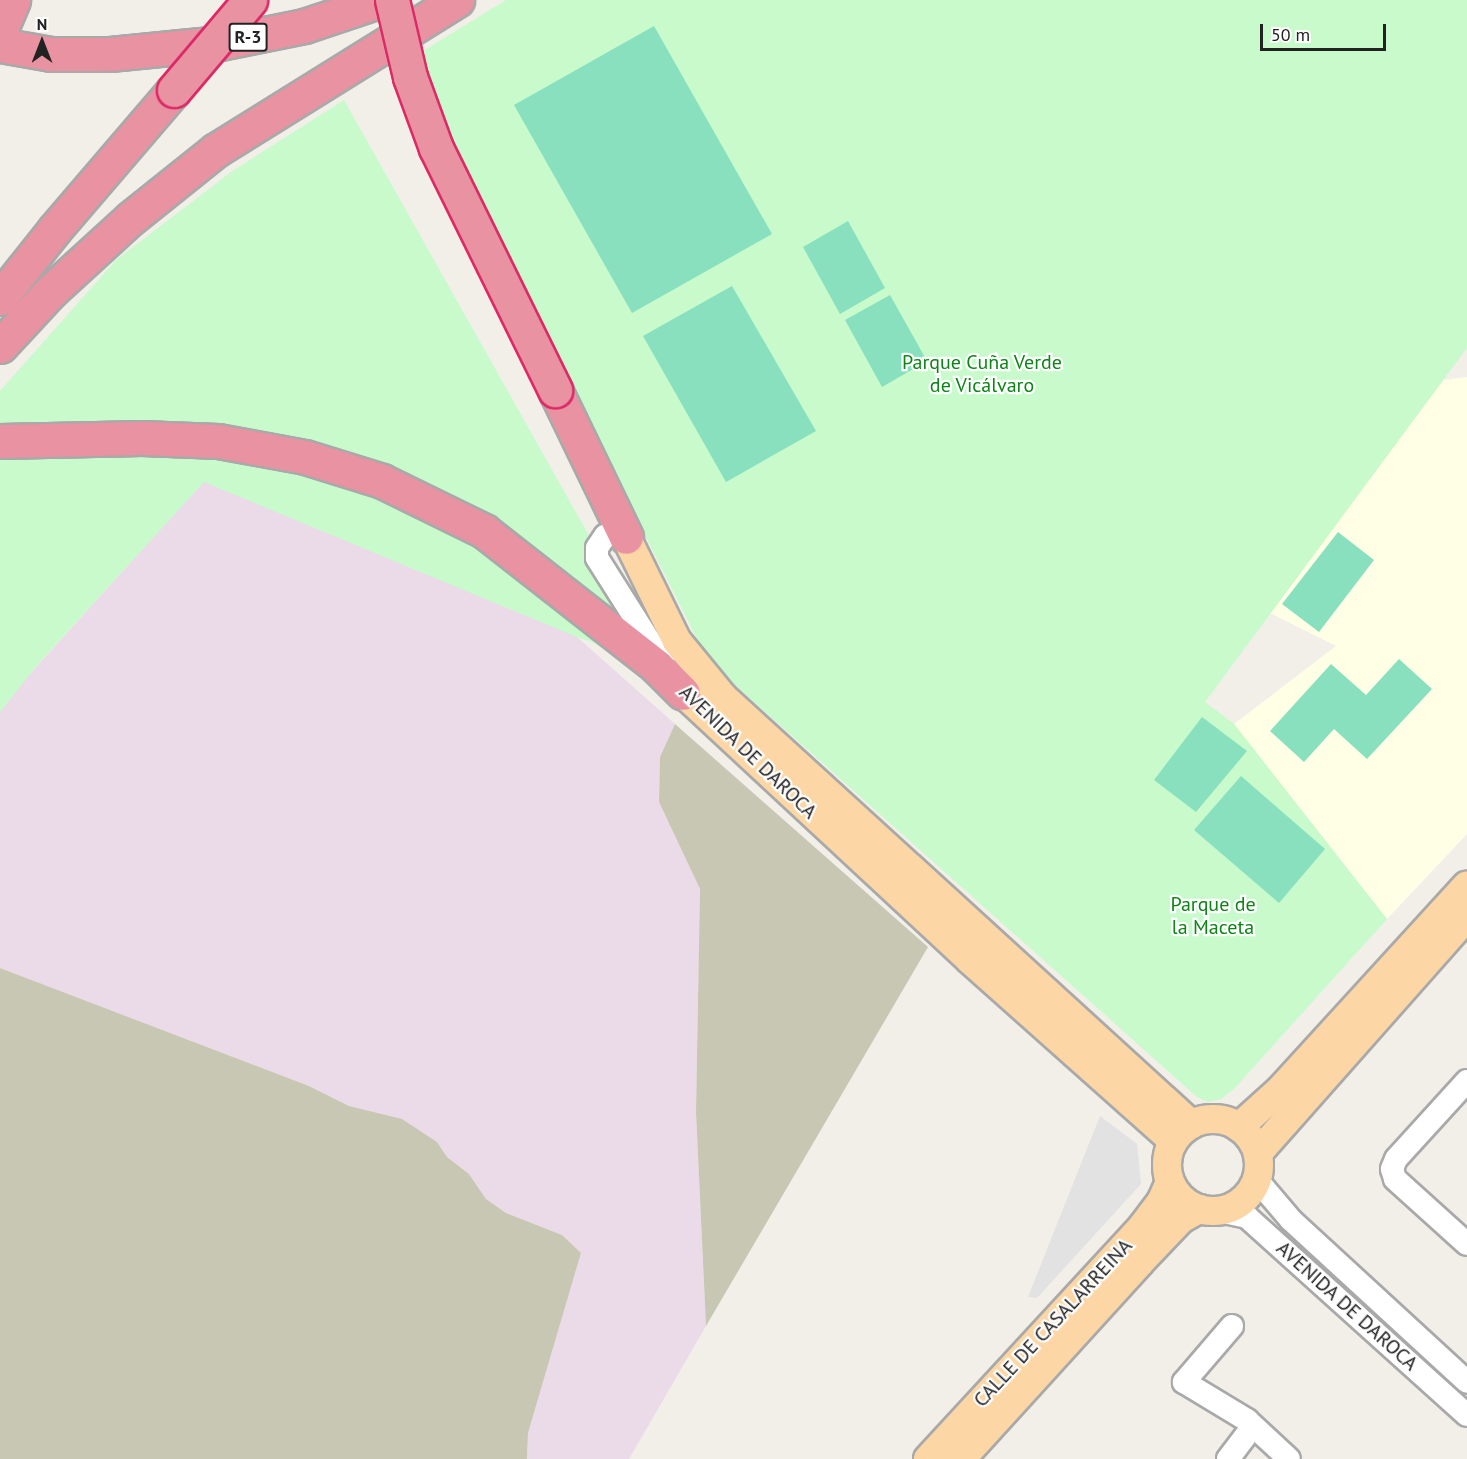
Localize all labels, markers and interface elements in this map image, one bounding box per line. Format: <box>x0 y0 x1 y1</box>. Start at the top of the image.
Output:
north arrow <box>12 12 72 72</box>
scale bar <box>1263 12 1389 50</box>
text: N <box>37 14 47 34</box>
road number: R-3 <box>228 22 268 52</box>
text: 50 m <box>1271 23 1310 46</box>
park label: Parque Cuña Verde de Vicálvaro <box>902 351 1062 398</box>
street label: AVENIDA DE DAROCA <box>674 680 822 824</box>
park label: Parque de la Maceta <box>1170 893 1256 940</box>
street label: CALLE DE CASALARREINA <box>969 1234 1137 1412</box>
street label: AVENIDA DE DAROCA <box>1271 1236 1423 1376</box>

